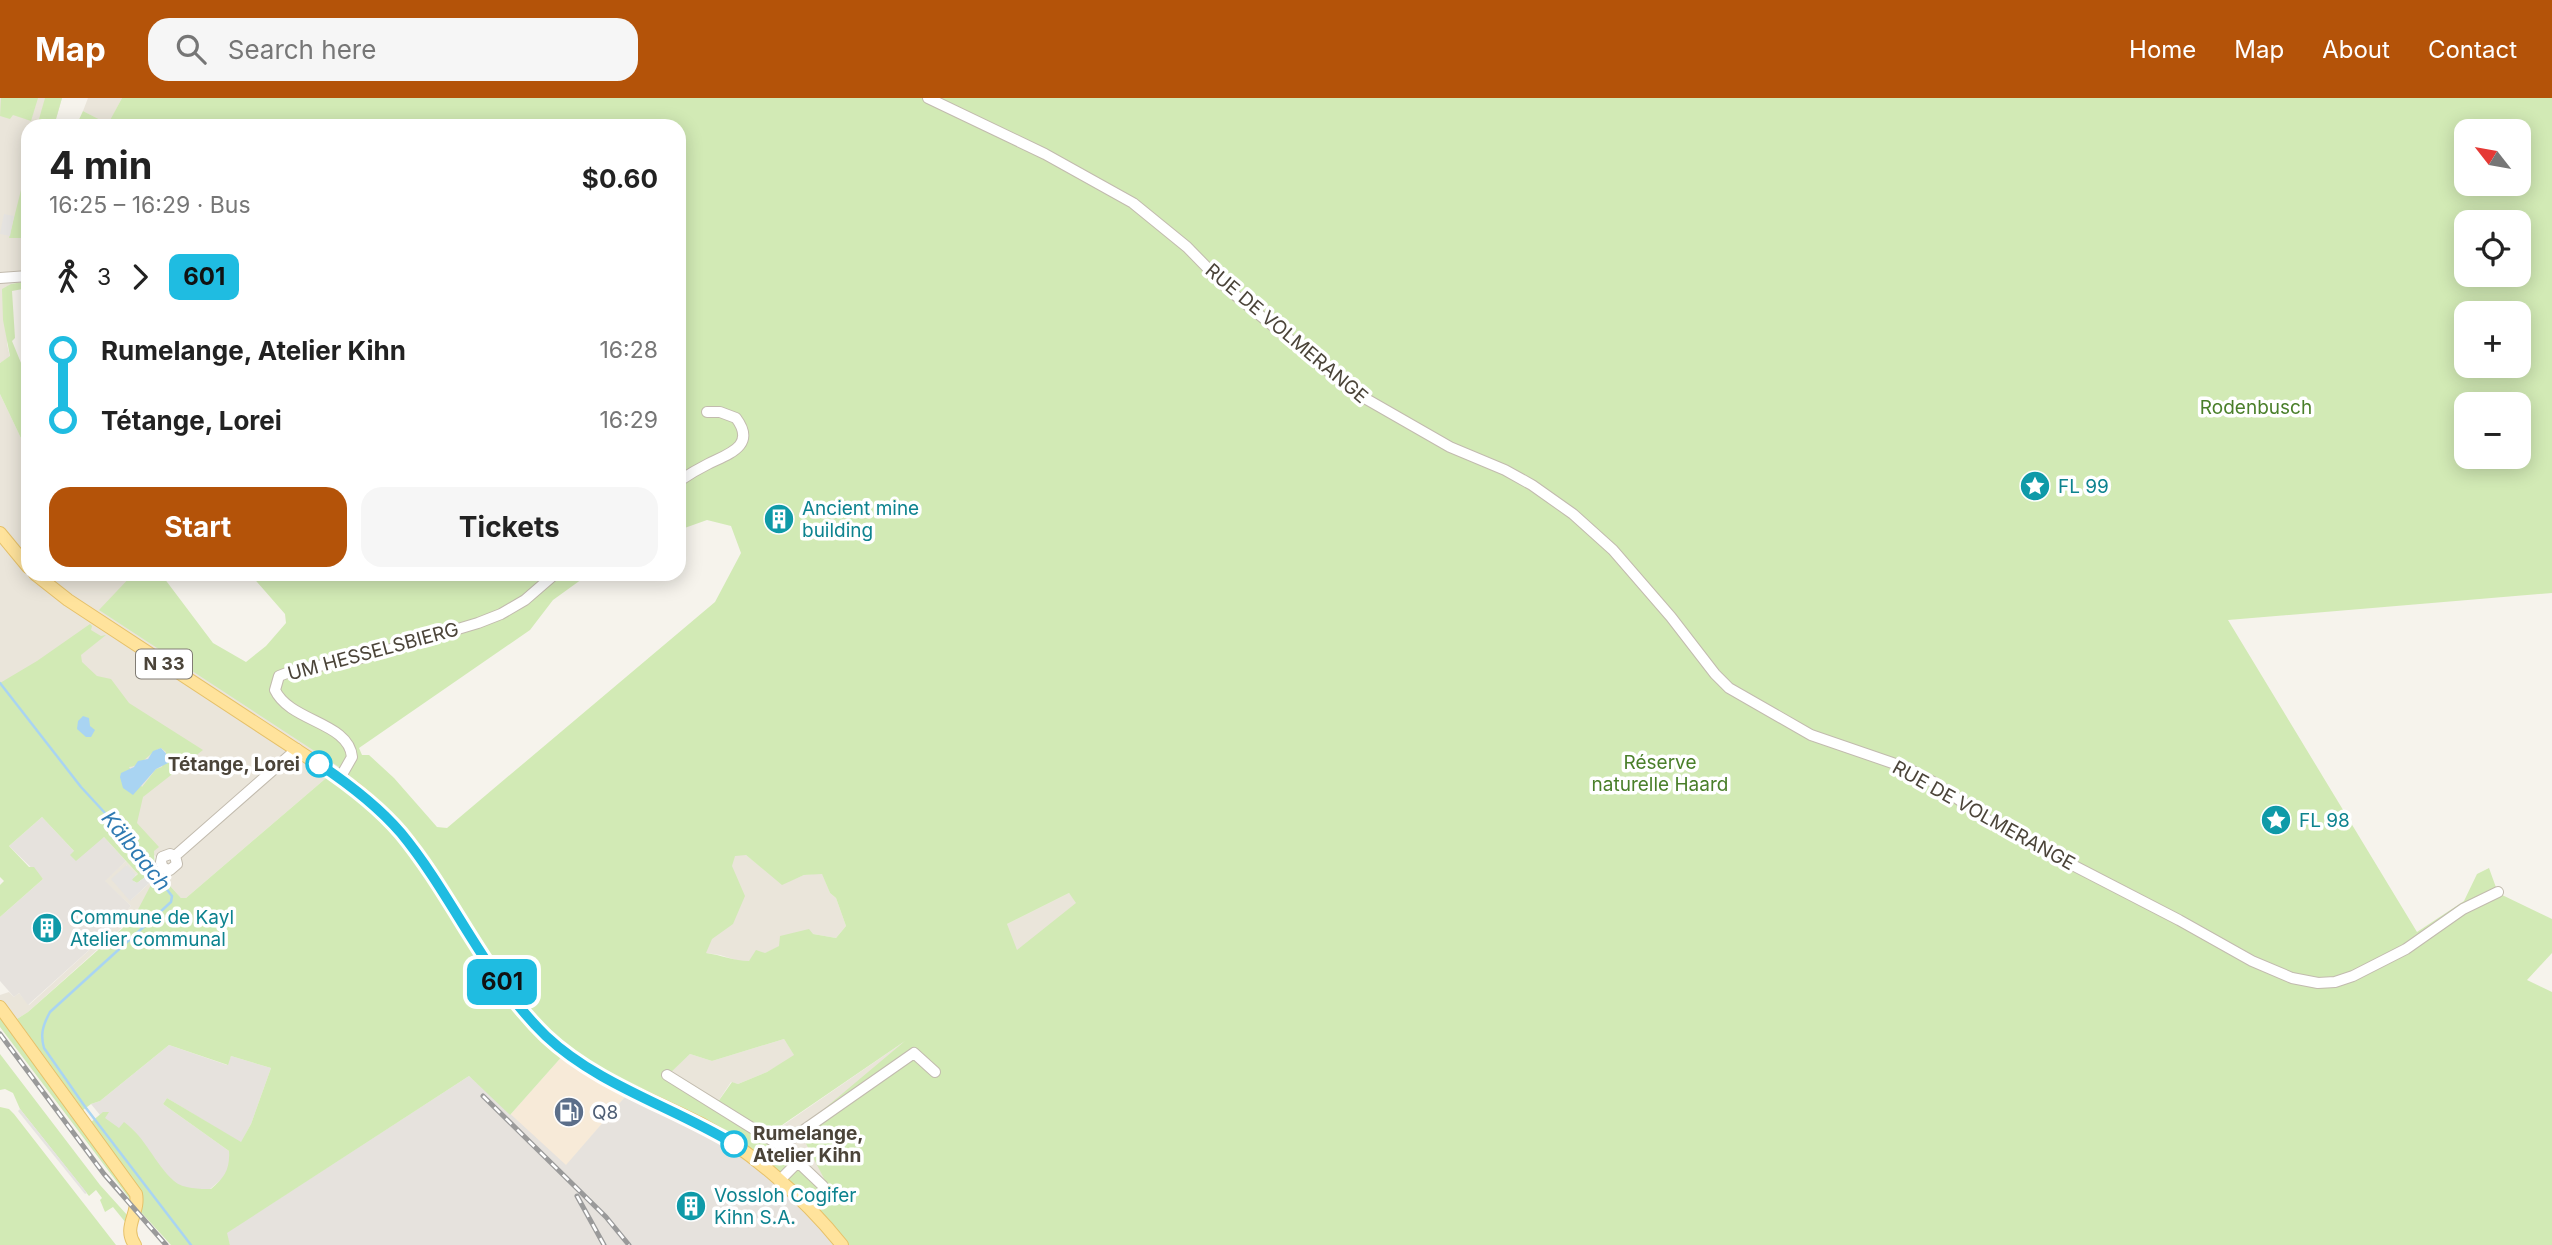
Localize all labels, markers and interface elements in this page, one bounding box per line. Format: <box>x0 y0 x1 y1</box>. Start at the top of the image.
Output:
search box <box>148 18 638 81</box>
text: Map <box>35 29 106 69</box>
icon: search <box>172 30 210 68</box>
text: Search here <box>228 34 376 65</box>
text: Home <box>2129 35 2196 64</box>
text: Map <box>2234 35 2284 64</box>
text: About <box>2322 35 2390 64</box>
text: Contact <box>2428 35 2517 64</box>
north arrow <box>2454 119 2530 196</box>
map controls <box>2454 119 2531 469</box>
text: 4 min <box>49 142 152 188</box>
text: $0.60 <box>582 163 658 194</box>
text: 16:25 – 16:29 · Bus <box>49 191 251 219</box>
button: locate <box>2454 210 2531 287</box>
icon: walk <box>49 258 87 296</box>
icon: forward <box>121 258 159 296</box>
street label: RUE DE VOLMERANGE <box>1201 259 1373 408</box>
text: 601 <box>183 262 225 291</box>
text: 3 <box>97 263 111 291</box>
button: + <box>2454 301 2531 378</box>
text: Rumelange, Atelier Kihn <box>101 335 406 366</box>
text: 16:28 <box>600 336 658 364</box>
button: − <box>2454 392 2531 469</box>
park label: Rodenbusch <box>2200 396 2312 419</box>
text: Tétange, Lorei <box>101 405 282 436</box>
text: 16:29 <box>599 406 658 434</box>
place icon: FL 99 <box>2018 469 2052 503</box>
place label: FL 99 <box>2058 475 2109 498</box>
button: Start <box>49 487 347 567</box>
button: Tickets <box>361 487 658 567</box>
place label: Ancient mine building <box>802 497 919 542</box>
building icon: Ancient mine building <box>762 502 796 536</box>
street label: UM HESSELSBIERG <box>285 618 461 685</box>
road number: N 33 <box>136 650 192 678</box>
marker: Tétange, Lorei <box>306 751 332 777</box>
park label: Réserve naturelle Haard <box>1592 751 1728 796</box>
place label: Tétange, Lorei <box>168 753 300 776</box>
street label: RUE DE VOLMERANGE <box>1888 756 2079 875</box>
place icon: FL 98 <box>2259 803 2293 837</box>
water label: Kälbaach <box>97 806 176 896</box>
place label: FL 98 <box>2299 809 2350 832</box>
place label: Commune de Kayl Atelier communal <box>70 906 234 951</box>
building icon: Commune de Kayl Atelier communal <box>30 911 64 945</box>
line badge: 601 <box>462 959 542 1005</box>
text: 601 <box>481 967 523 996</box>
fuel station icon: Q8 <box>552 1095 586 1129</box>
place label: Q8 <box>592 1101 618 1124</box>
place label: Rumelange, Atelier Kihn <box>753 1122 864 1167</box>
marker: Rumelange, Atelier Kihn <box>721 1131 747 1157</box>
place label: Vossloh Cogifer Kihn S.A. <box>714 1184 856 1229</box>
building icon: Vossloh Cogifer Kihn S.A. <box>674 1189 708 1223</box>

